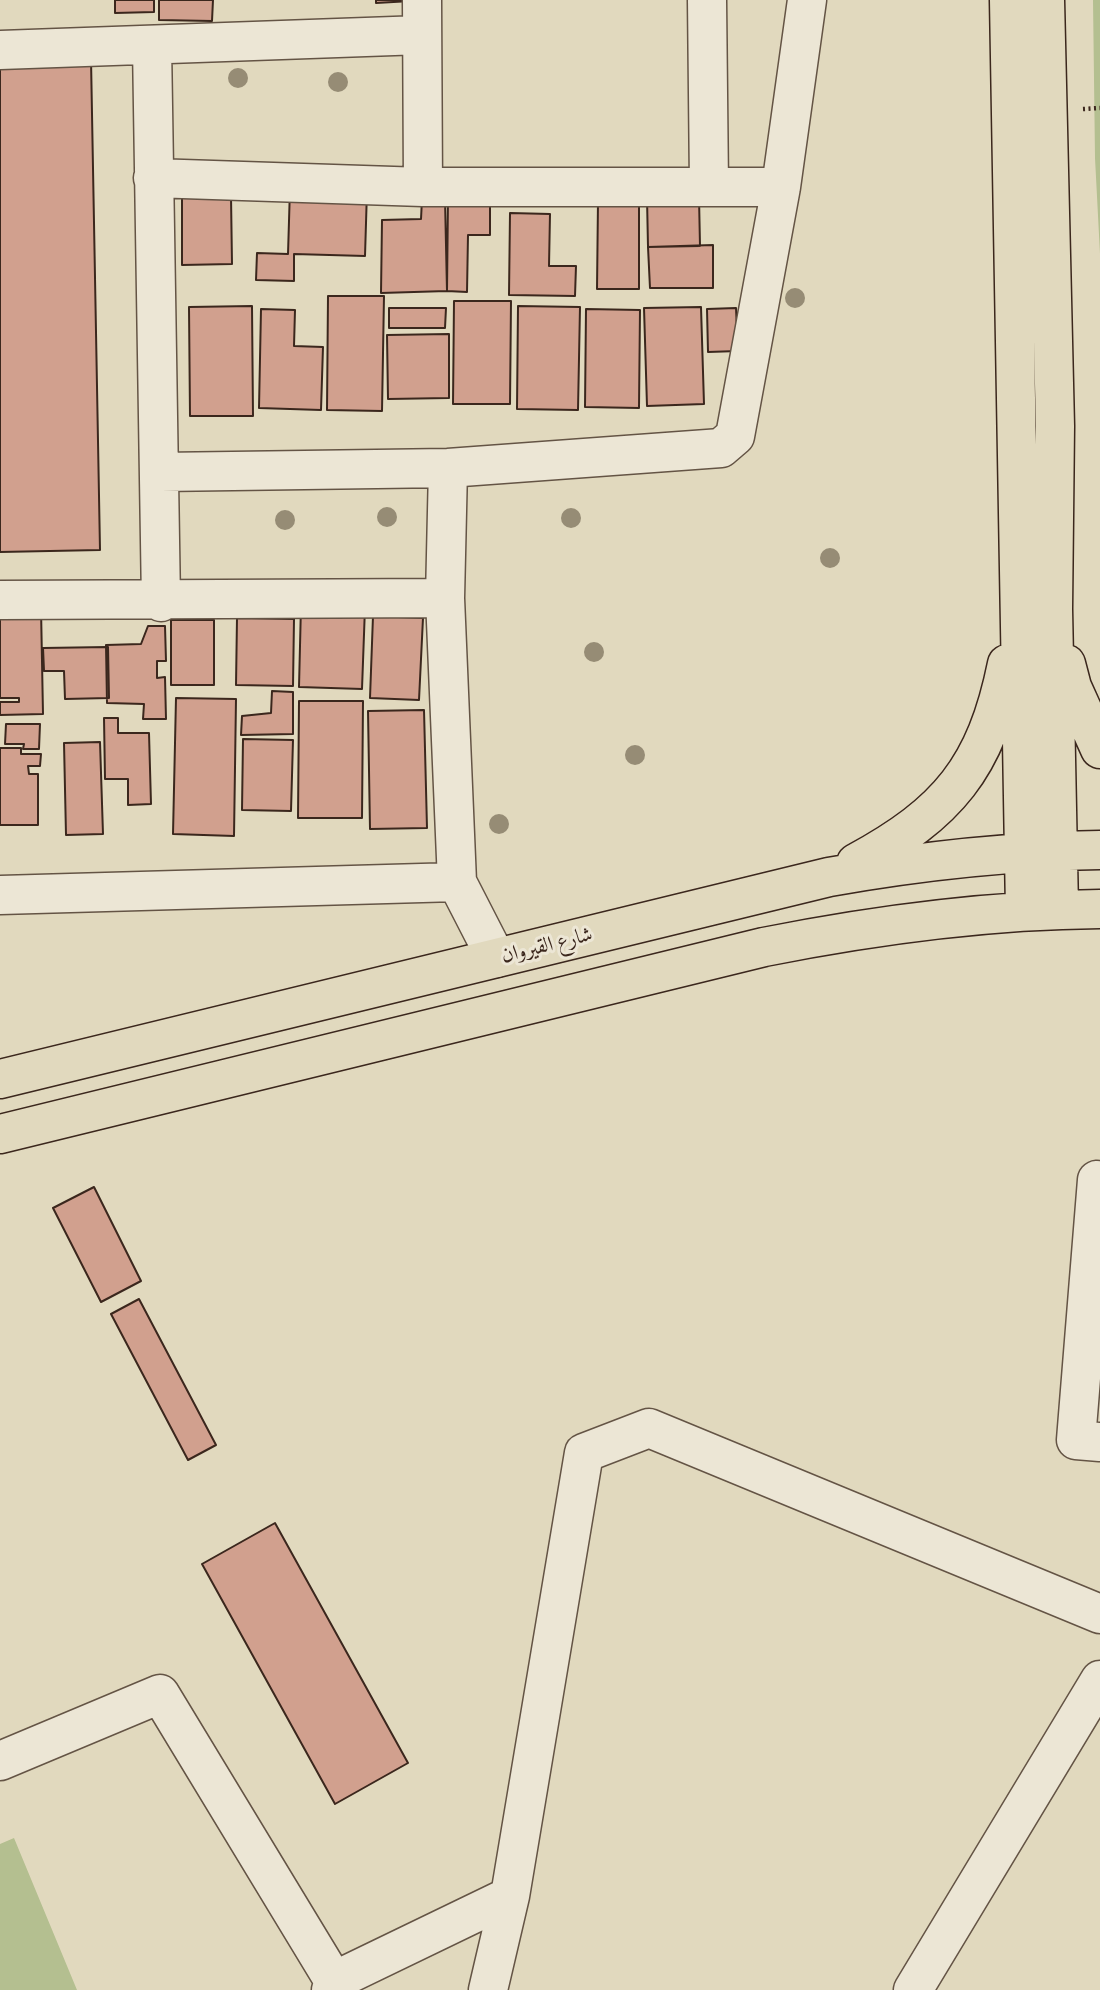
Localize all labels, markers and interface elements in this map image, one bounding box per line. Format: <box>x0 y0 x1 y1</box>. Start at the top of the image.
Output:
street label: شارع القيروان <box>499 922 595 970</box>

